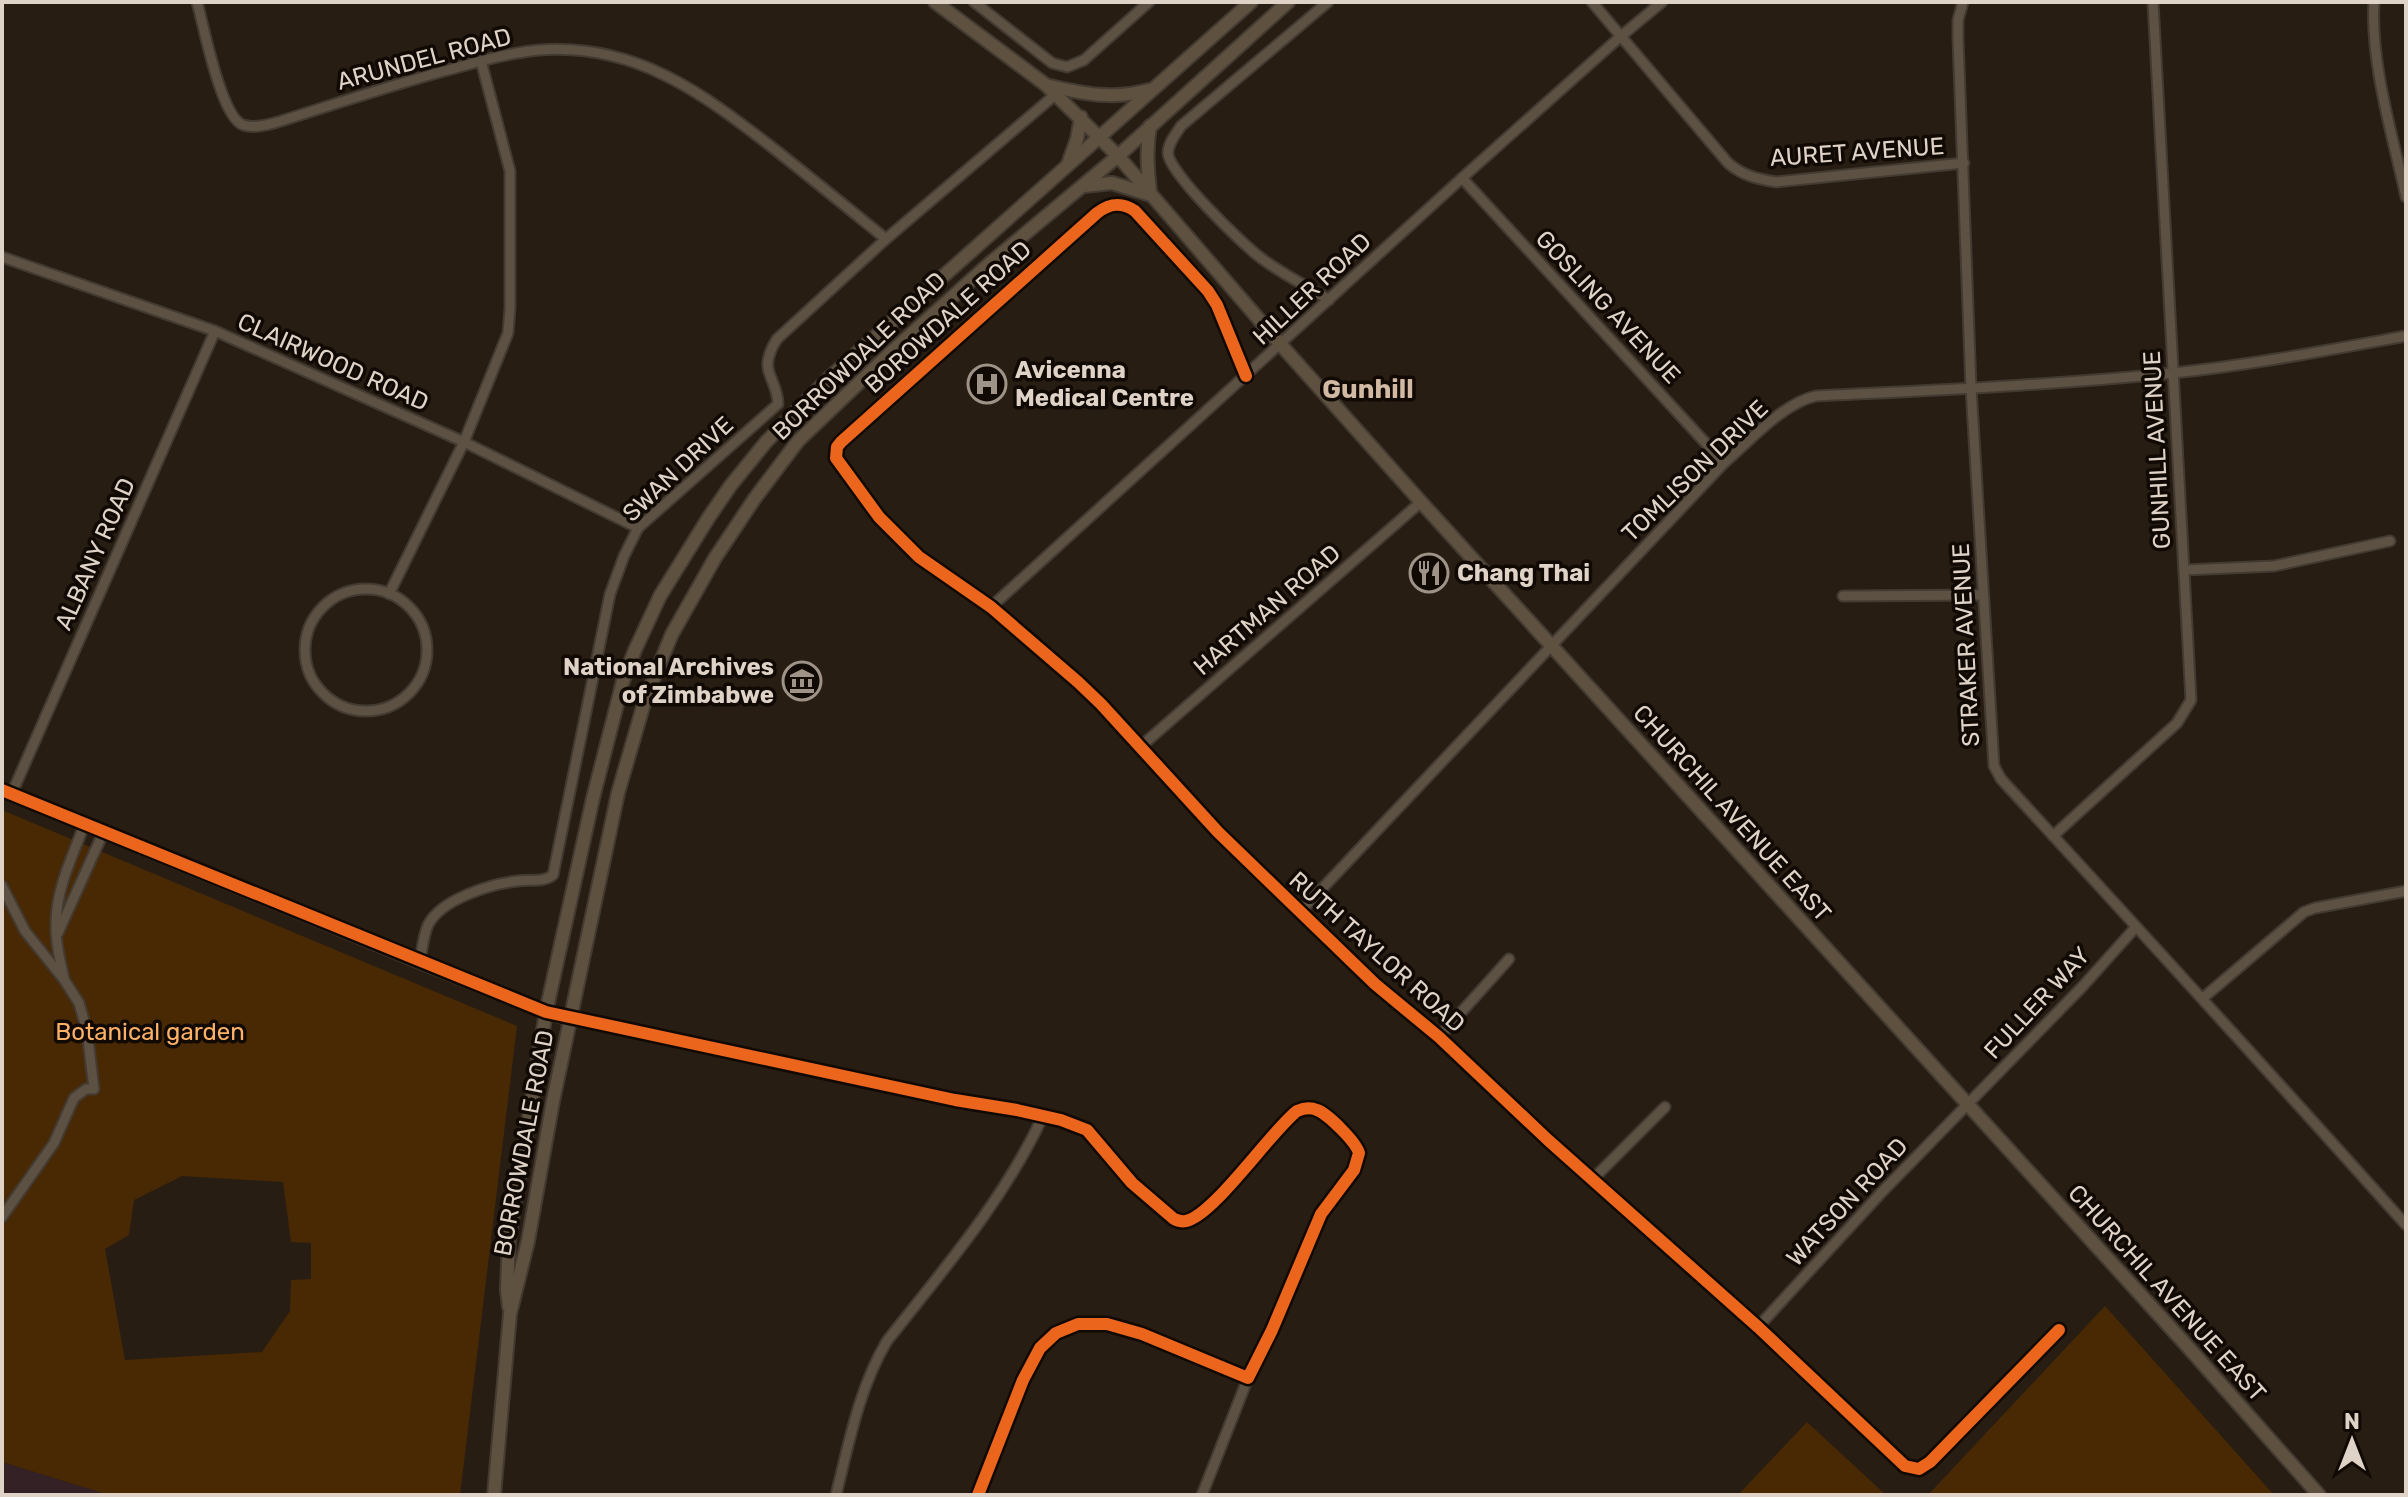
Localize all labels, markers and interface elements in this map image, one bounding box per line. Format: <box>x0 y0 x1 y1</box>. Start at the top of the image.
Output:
street label: ARUNDEL ROAD <box>334 22 514 96</box>
street label: AURET AVENUE <box>1769 132 1945 172</box>
street label: GOSLING AVENUE <box>1530 225 1686 389</box>
street label: HILLER ROAD <box>1247 227 1377 351</box>
street label: BOROWDALE ROAD <box>859 235 1037 399</box>
street label: BORROWDALE ROAD <box>767 266 951 446</box>
street label: CLAIRWOOD ROAD <box>233 307 433 417</box>
street label: GUNHILL AVENUE <box>2138 350 2176 550</box>
place label: Avicenna Medical Centre <box>1015 356 1194 412</box>
hospital icon: Avicenna Medical Centre <box>966 363 1008 405</box>
district label: Gunhill <box>1322 374 1414 405</box>
street label: TOMLISON DRIVE <box>1616 394 1774 548</box>
street label: SWAN DRIVE <box>617 411 739 527</box>
street label: ALBANY ROAD <box>49 474 141 634</box>
street label: HARTMAN ROAD <box>1188 539 1346 681</box>
street label: STRAKER AVENUE <box>1947 543 1985 747</box>
restaurant icon: Chang Thai <box>1408 552 1450 594</box>
place label: Chang Thai <box>1457 559 1590 587</box>
place label: National Archives of Zimbabwe <box>563 653 774 709</box>
museum icon: National Archives of Zimbabwe <box>781 660 823 702</box>
street label: CHURCHIL AVENUE EAST <box>1627 699 1837 927</box>
street label: RUTH TAYLOR ROAD <box>1284 866 1470 1038</box>
street label: FULLER WAY <box>1978 941 2096 1065</box>
park label: Botanical garden <box>55 1018 245 1046</box>
street label: BORROWDALE ROAD <box>488 1028 560 1258</box>
street label: WATSON ROAD <box>1781 1132 1913 1272</box>
street label: CHURCHIL AVENUE EAST <box>2062 1179 2272 1407</box>
north arrow <box>2312 1401 2392 1481</box>
text: N <box>2344 1408 2360 1435</box>

